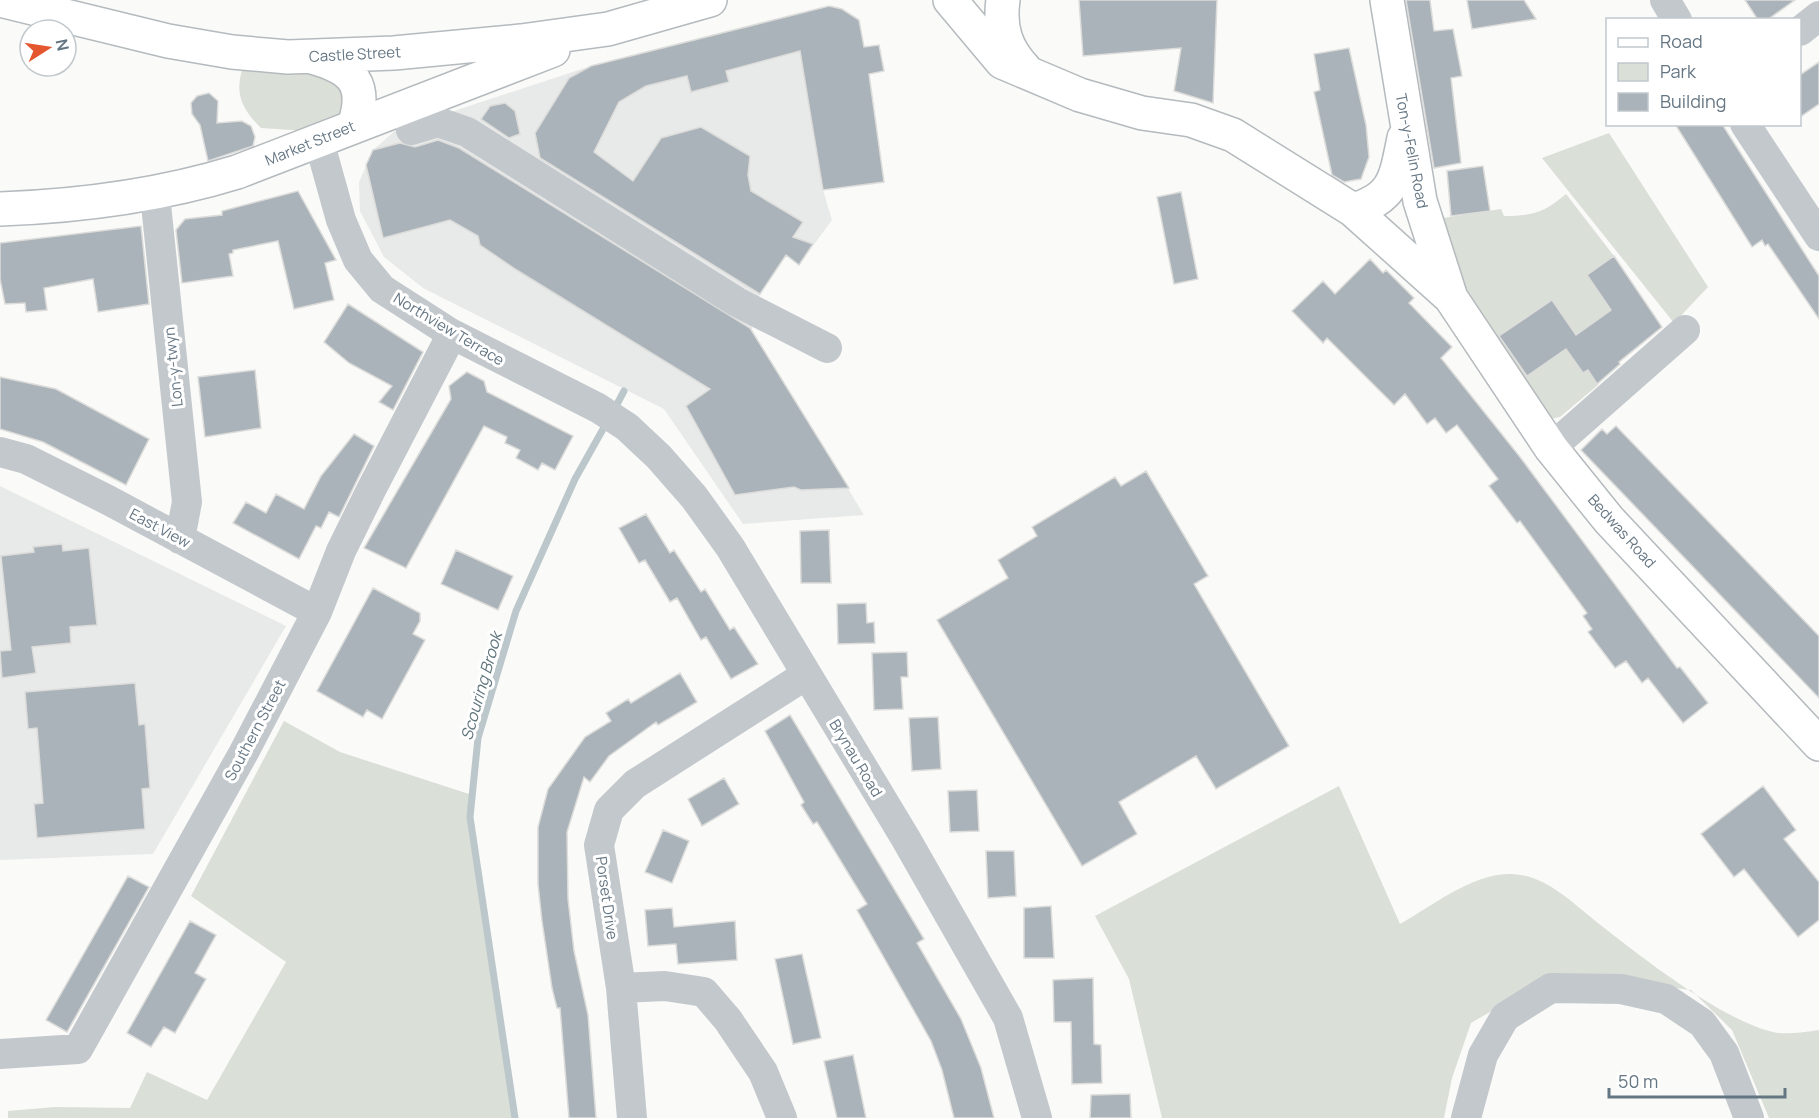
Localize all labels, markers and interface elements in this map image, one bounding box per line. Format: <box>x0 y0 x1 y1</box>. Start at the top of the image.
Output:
north arrow <box>18 18 78 78</box>
legend <box>1606 18 1801 126</box>
text: Road <box>1660 29 1703 53</box>
text: N <box>51 37 75 53</box>
street label: Castle Street <box>308 41 402 67</box>
text: Park <box>1660 59 1697 83</box>
text: Building <box>1660 89 1726 113</box>
street label: Ton-y-Felin Road <box>1391 92 1433 210</box>
street label: Market Street <box>262 115 358 171</box>
street label: Northview Terrace <box>390 288 509 371</box>
street label: Lon-y-twyn <box>158 326 188 408</box>
street label: Bedwas Road <box>1583 490 1661 572</box>
street label: East View <box>126 503 194 553</box>
water label: Scouring Brook <box>455 627 507 743</box>
street label: Southern Street <box>219 676 291 784</box>
street label: Brynau Road <box>825 715 887 801</box>
street label: Porset Drive <box>591 855 623 941</box>
scale bar <box>1609 1061 1784 1099</box>
text: 50 m <box>1618 1069 1658 1093</box>

